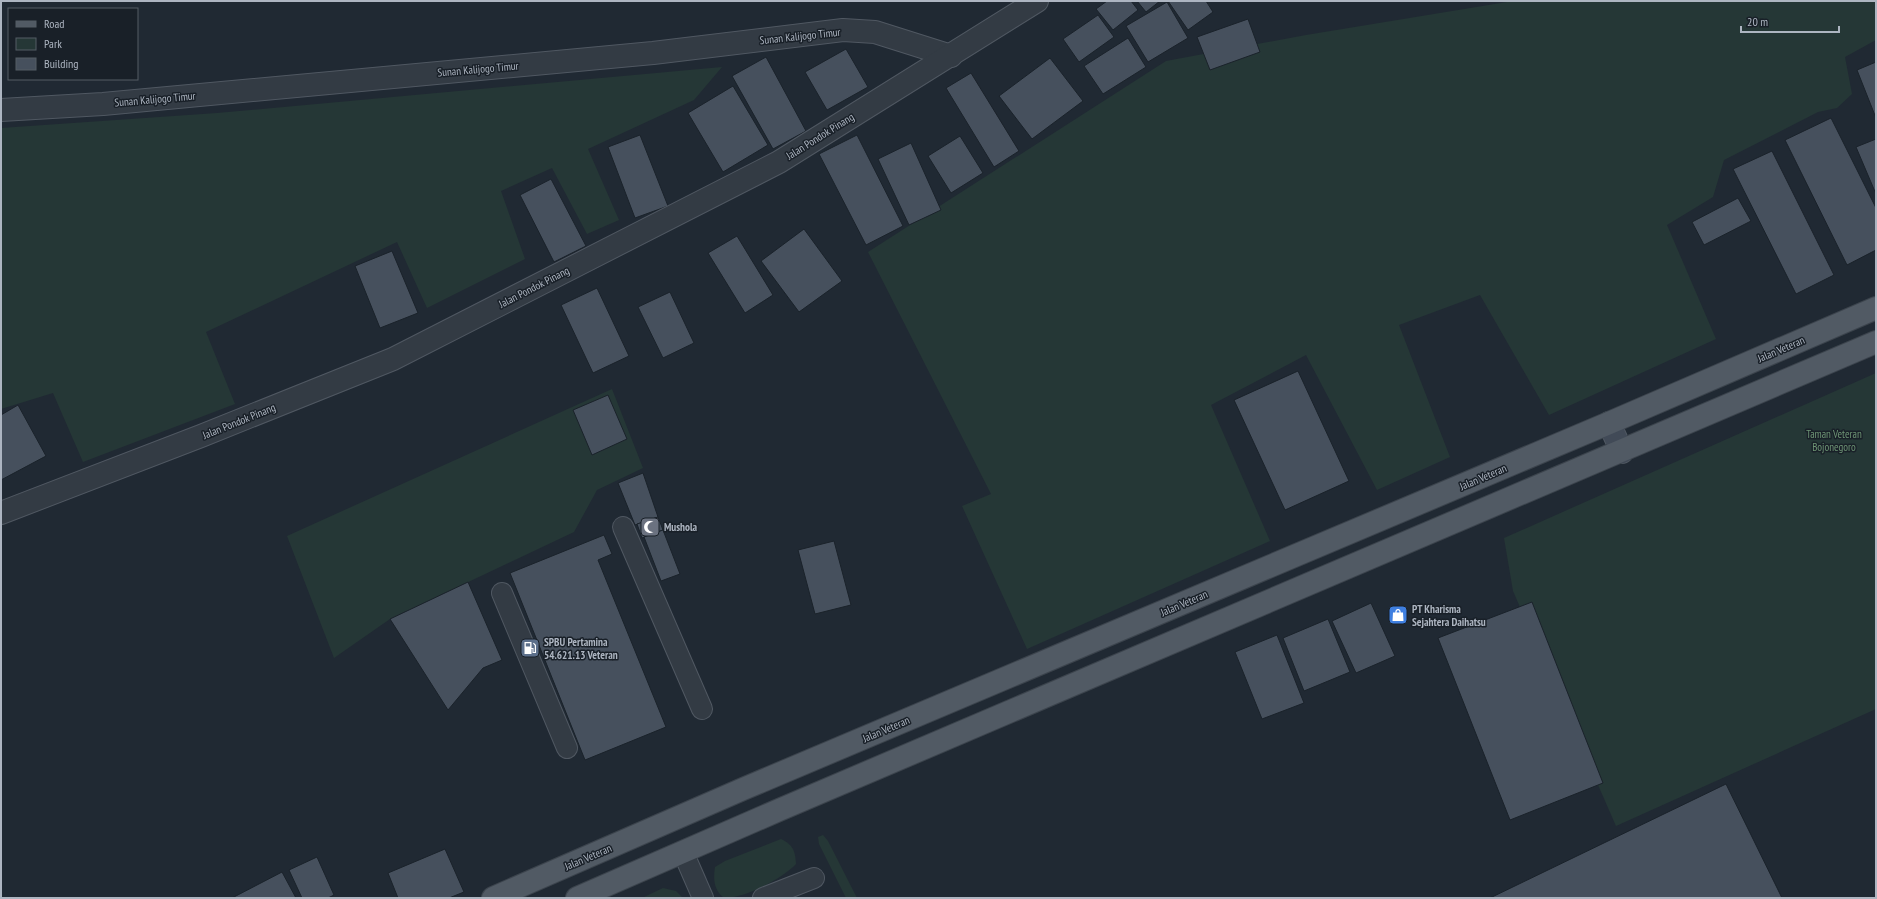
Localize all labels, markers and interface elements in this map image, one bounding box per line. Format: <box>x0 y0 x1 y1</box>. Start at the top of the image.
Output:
legend <box>8 8 138 80</box>
scale bar <box>1741 8 1839 34</box>
text: 20 m <box>1747 14 1768 29</box>
text: Road <box>44 16 64 31</box>
street label: Sunan Kalijogo Timur <box>759 25 841 47</box>
text: Park <box>44 36 62 51</box>
text: Building <box>44 56 79 71</box>
street label: Sunan Kalijogo Timur <box>437 58 519 80</box>
street label: Sunan Kalijogo Timur <box>114 88 196 110</box>
street label: Jalan Pondok Pinang <box>783 109 857 163</box>
street label: Jalan Pondok Pinang <box>495 263 572 311</box>
street label: Jalan Veteran <box>1754 333 1807 366</box>
street label: Jalan Pondok Pinang <box>200 400 278 442</box>
park label: Taman Veteran Bojonegoro <box>1806 427 1862 454</box>
street label: Jalan Veteran <box>1456 461 1509 494</box>
mosque icon: Mushola <box>639 516 661 538</box>
place label: Mushola <box>664 520 698 534</box>
street label: Jalan Veteran <box>1157 587 1210 620</box>
place label: PT Kharisma Sejahtera Daihatsu <box>1412 602 1486 629</box>
shop icon: PT Kharisma Sejahtera Daihatsu <box>1387 604 1409 626</box>
place label: SPBU Pertamina 54.621.13 Veteran <box>544 635 618 662</box>
fuel station icon: SPBU Pertamina 54.621.13 Veteran <box>519 637 541 659</box>
street label: Jalan Veteran <box>859 713 912 746</box>
street label: Jalan Veteran <box>561 841 614 874</box>

